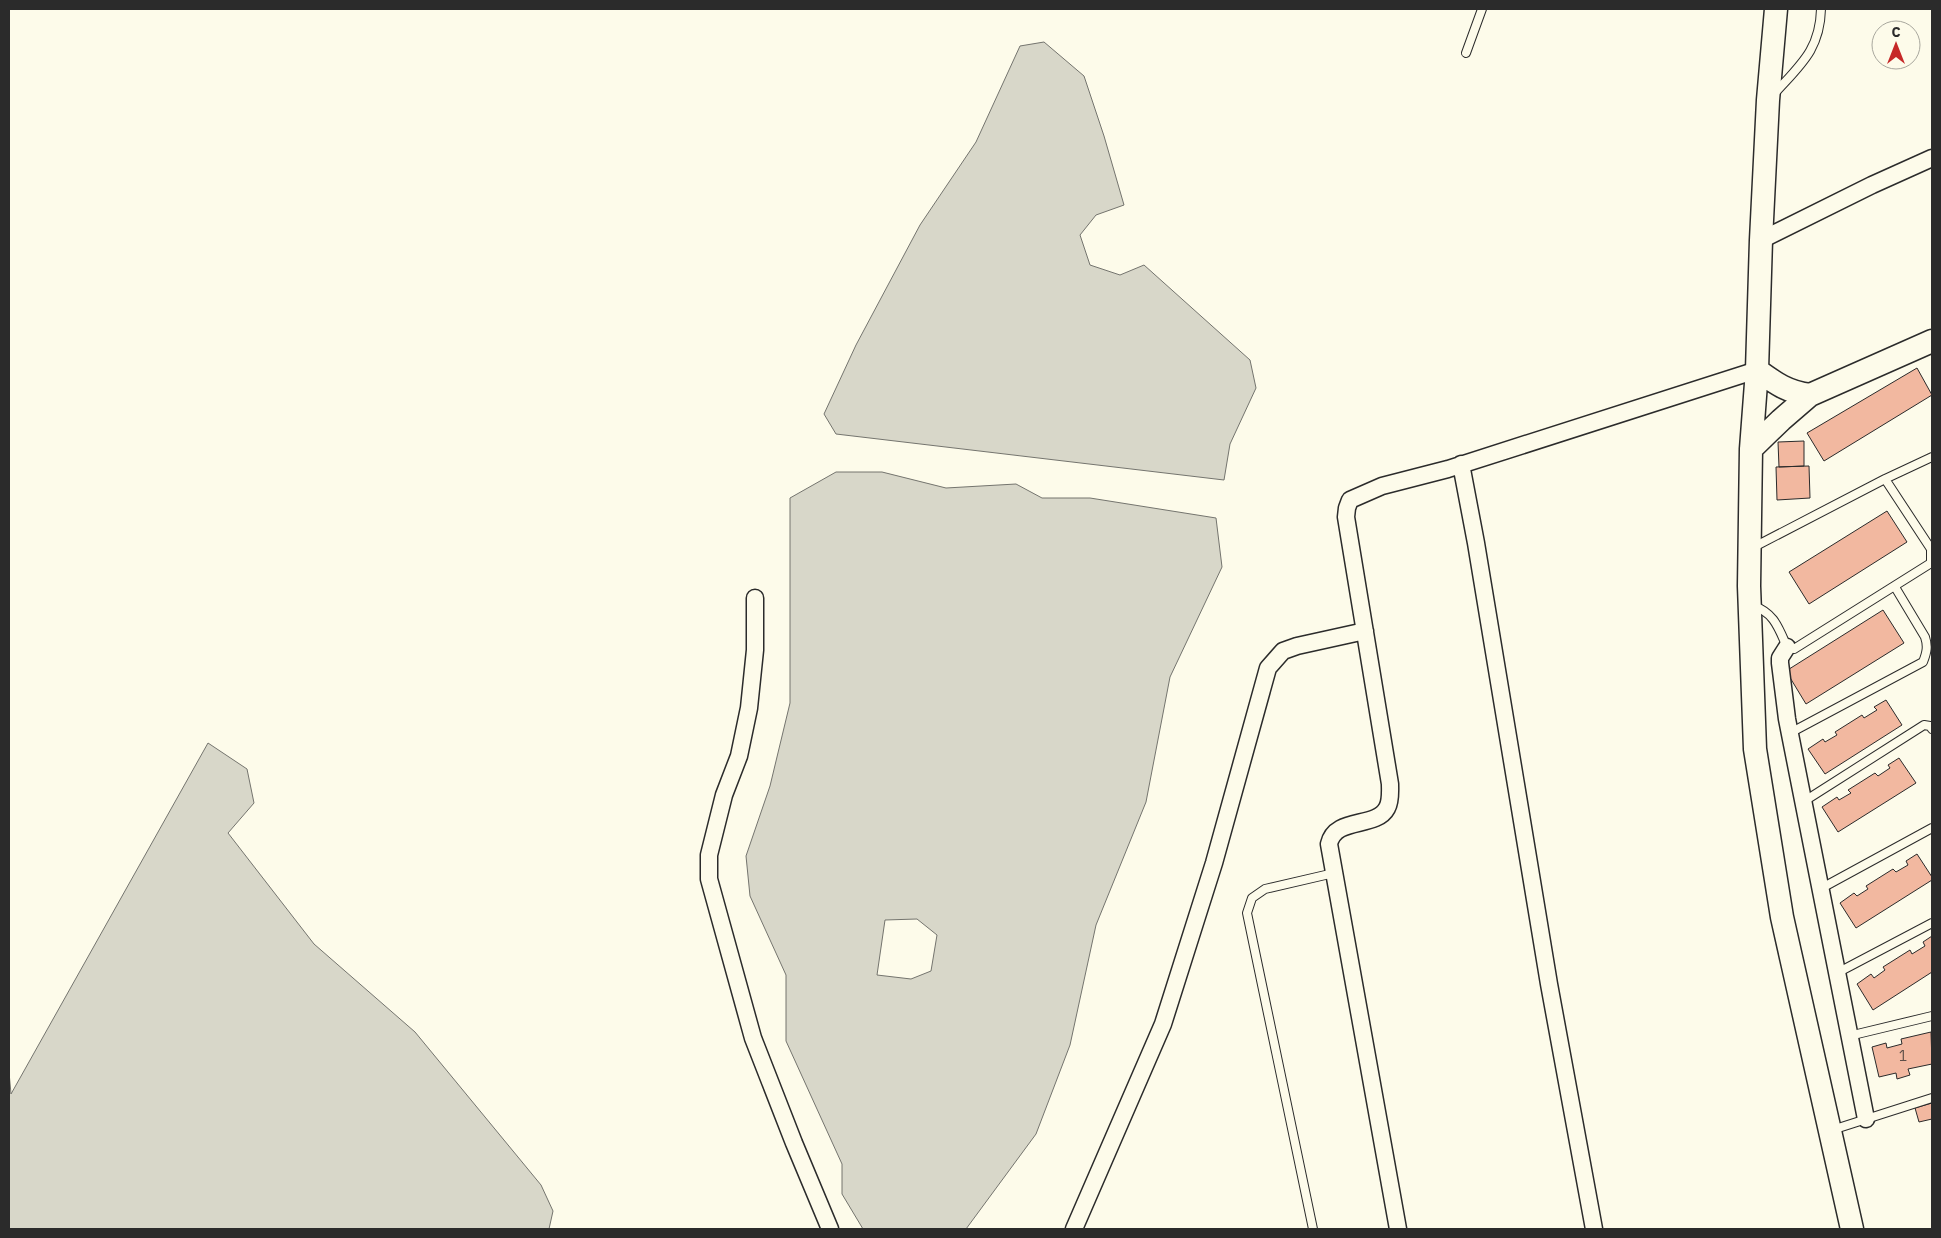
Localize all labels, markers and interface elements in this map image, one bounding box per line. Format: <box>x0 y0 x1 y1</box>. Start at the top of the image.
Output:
north arrow <box>1871 20 1921 70</box>
text: С <box>1891 23 1901 41</box>
house number: 1 <box>1899 1047 1907 1065</box>

